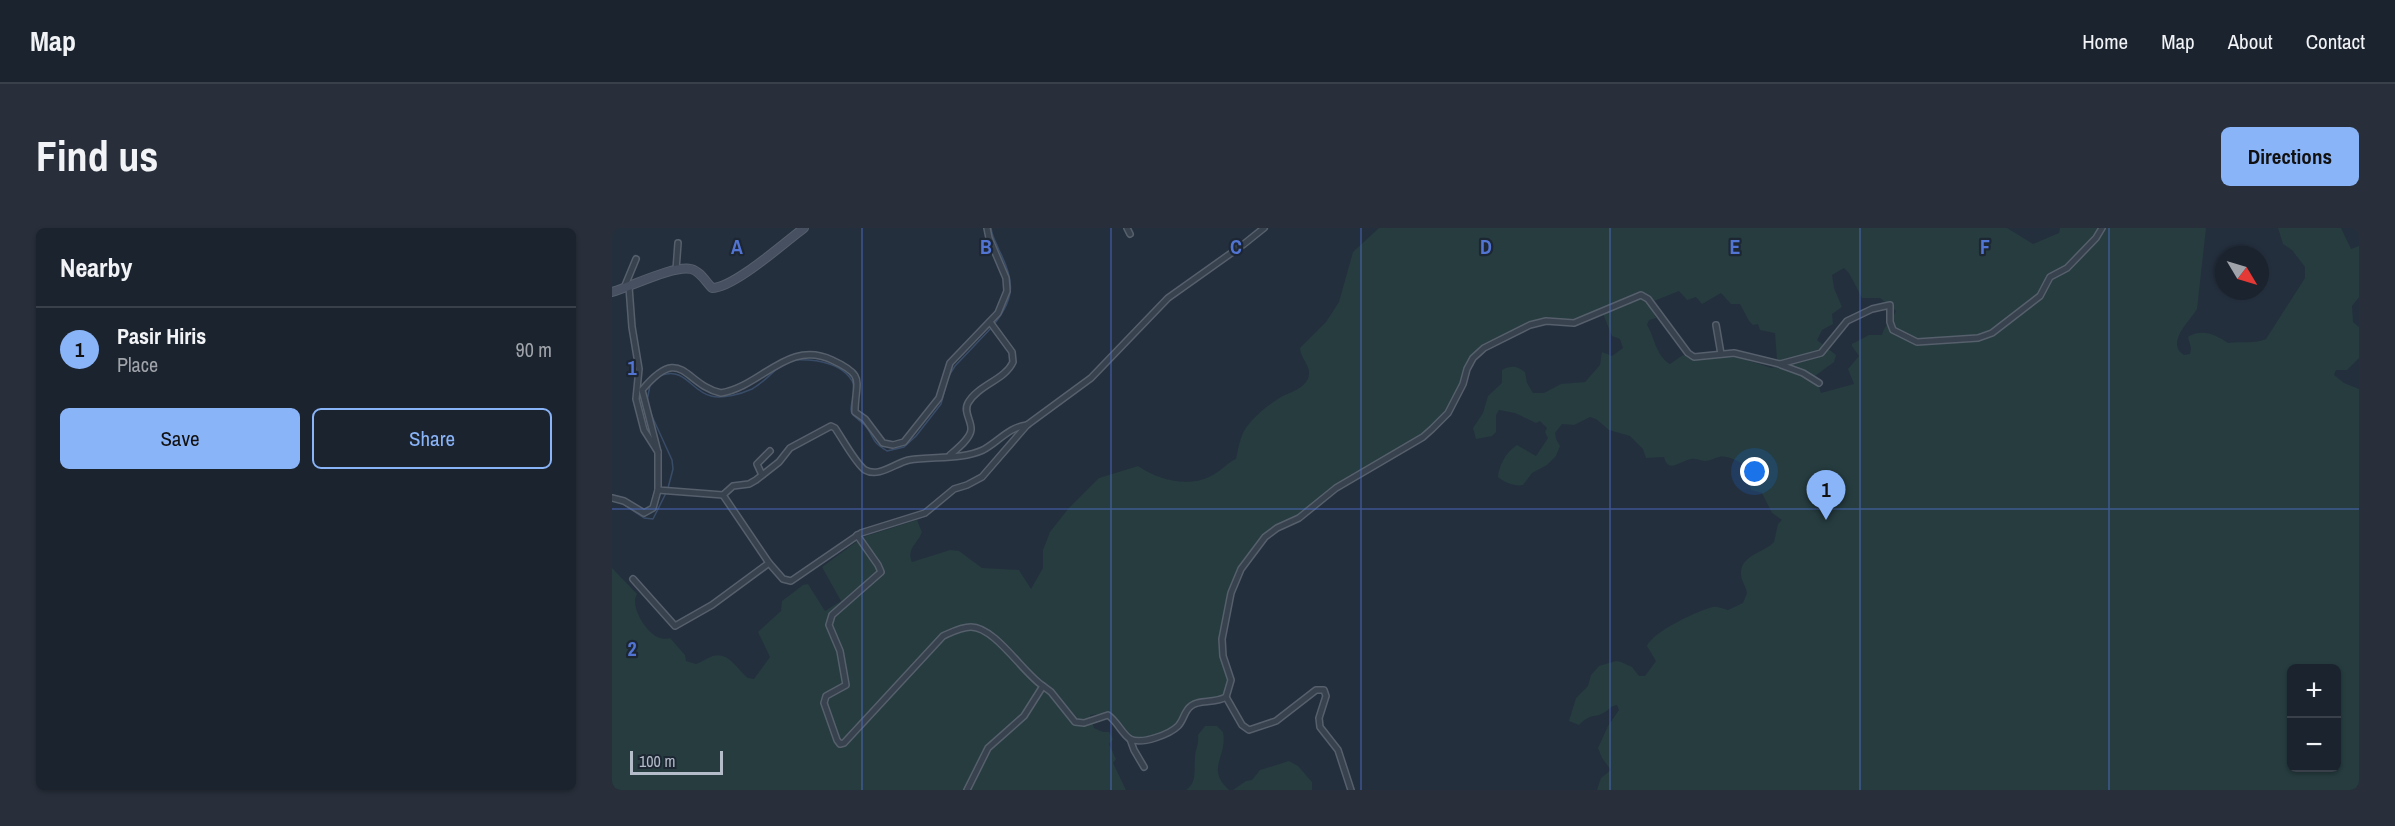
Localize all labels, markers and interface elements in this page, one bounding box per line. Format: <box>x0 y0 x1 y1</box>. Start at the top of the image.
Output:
text: Map <box>30 22 76 60</box>
text: Home <box>2082 27 2128 56</box>
text: Map <box>2161 27 2195 56</box>
text: About <box>2228 27 2273 56</box>
text: Contact <box>2306 27 2365 56</box>
button: Directions <box>2221 127 2359 186</box>
text: Find us <box>36 128 158 184</box>
text: A <box>731 233 743 260</box>
text: B <box>980 233 992 260</box>
text: C <box>1230 233 1242 260</box>
text: D <box>1480 233 1492 260</box>
text: E <box>1730 233 1741 260</box>
text: F <box>1980 233 1990 260</box>
north arrow <box>2215 246 2269 300</box>
text: Nearby <box>60 250 132 285</box>
text: Pasir Hiris <box>117 321 206 351</box>
text: 1 <box>75 336 84 363</box>
text: 90 m <box>516 336 552 363</box>
text: Place <box>117 351 158 378</box>
text: 1 <box>627 354 637 381</box>
button: Save <box>60 408 300 469</box>
button: Share <box>312 408 552 469</box>
your location <box>1740 457 1769 486</box>
pin: 1 <box>1806 470 1846 520</box>
text: 2 <box>627 635 637 662</box>
map controls <box>2287 664 2341 772</box>
button: + <box>2287 664 2341 718</box>
button: − <box>2287 718 2341 772</box>
scale bar <box>630 748 723 776</box>
text: 100 m <box>639 750 675 772</box>

